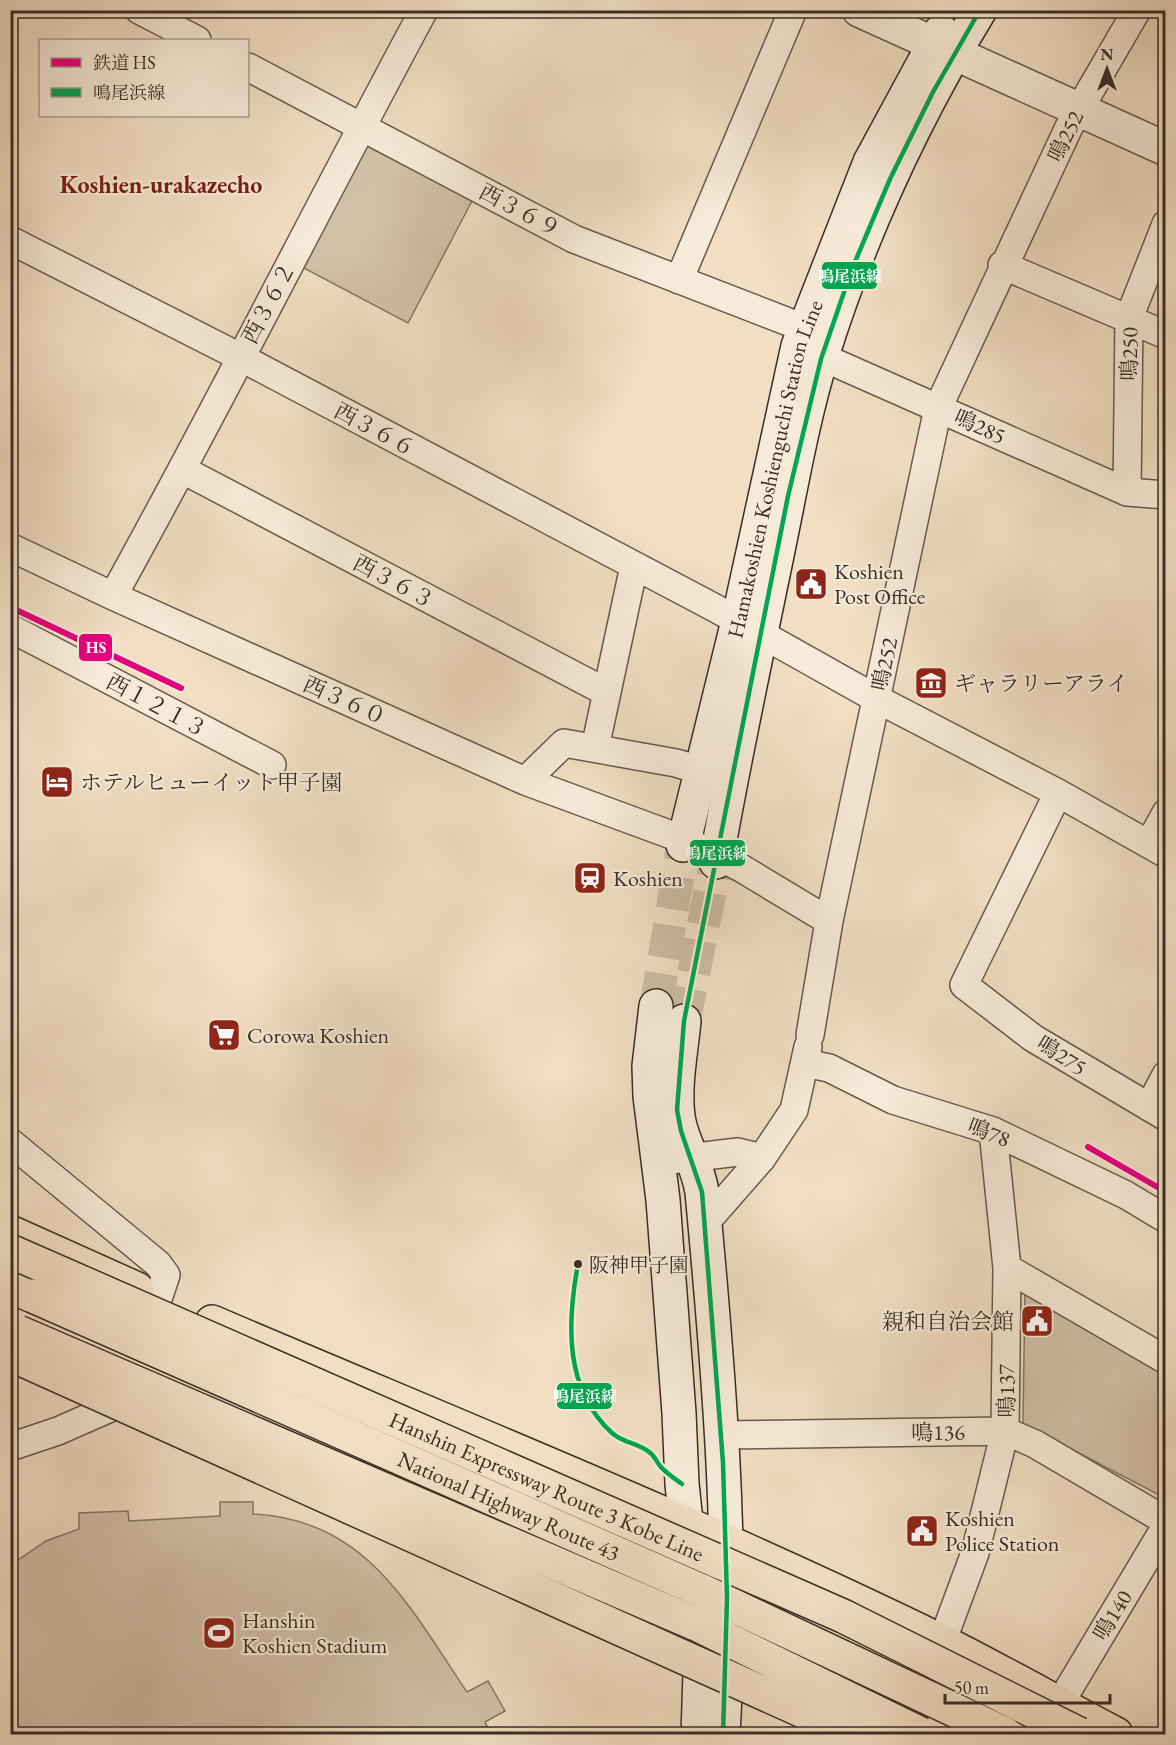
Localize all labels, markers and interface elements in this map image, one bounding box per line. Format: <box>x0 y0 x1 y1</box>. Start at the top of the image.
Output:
legend <box>39 39 249 117</box>
north arrow <box>1077 39 1137 99</box>
text: N <box>1101 44 1114 65</box>
text: 鉄道 HS <box>93 51 156 74</box>
text: 鳴尾浜線 <box>93 81 165 104</box>
street label: 鳴252 <box>1041 105 1090 167</box>
district label: Koshien-urakazecho <box>60 169 262 200</box>
street label: 西３６９ <box>474 177 565 244</box>
street label: 西３６２ <box>235 258 302 349</box>
line badge: 鳴尾浜線 <box>821 261 878 290</box>
text: 鳴尾浜線 <box>818 266 882 287</box>
street label: Hamakoshien Koshienguchi Station Line <box>720 295 830 641</box>
street label: 鳴250 <box>1115 326 1144 381</box>
street label: 西３６６ <box>329 396 420 463</box>
street label: 鳴285 <box>949 402 1010 451</box>
street label: 西３６３ <box>348 548 439 615</box>
place label: Koshien Post Office <box>834 557 926 611</box>
public building icon: Koshien Post Office <box>793 566 829 602</box>
line badge: HS <box>78 633 113 662</box>
street label: 鳴252 <box>865 634 904 693</box>
text: HS <box>86 637 106 658</box>
museum icon: ギャラリーアライ <box>913 665 949 701</box>
street label: 西１２１３ <box>101 667 212 744</box>
street label: 西３６０ <box>299 669 391 732</box>
place label: ギャラリーアライ <box>954 669 1128 698</box>
hotel icon: ホテルヒューイット甲子園 <box>39 764 75 800</box>
place label: ホテルヒューイット甲子園 <box>80 768 342 797</box>
line badge: 鳴尾浜線 <box>689 839 746 867</box>
text: 鳴尾浜線 <box>685 843 749 864</box>
station icon: Koshien <box>572 860 608 896</box>
place label: Koshien <box>613 864 683 893</box>
supermarket icon: Corowa Koshien <box>206 1017 242 1053</box>
place label: Corowa Koshien <box>247 1021 390 1050</box>
street label: 鳴275 <box>1031 1029 1092 1082</box>
street label: 鳴78 <box>963 1111 1014 1154</box>
place label: 阪神甲子園 <box>589 1252 689 1278</box>
marker: 阪神甲子園 <box>572 1258 584 1270</box>
public building icon: 親和自治会館 <box>1019 1303 1055 1339</box>
place label: 親和自治会館 <box>882 1307 1014 1336</box>
street label: 鳴137 <box>992 1364 1021 1418</box>
line badge: 鳴尾浜線 <box>556 1382 613 1410</box>
text: 鳴尾浜線 <box>553 1386 617 1407</box>
street label: Hanshin Expressway Route 3 Kobe Line <box>385 1405 709 1568</box>
street label: 鳴136 <box>911 1418 966 1447</box>
street label: National Highway Route 43 <box>393 1445 624 1568</box>
place label: Koshien Police Station <box>945 1504 1060 1558</box>
public building icon: Koshien Police Station <box>904 1513 940 1549</box>
street label: 鳴140 <box>1086 1584 1139 1646</box>
place label: Hanshin Koshien Stadium <box>242 1606 387 1660</box>
sports icon: Hanshin Koshien Stadium <box>201 1615 237 1651</box>
scale bar <box>945 1667 1110 1705</box>
text: 50 m <box>954 1676 989 1699</box>

